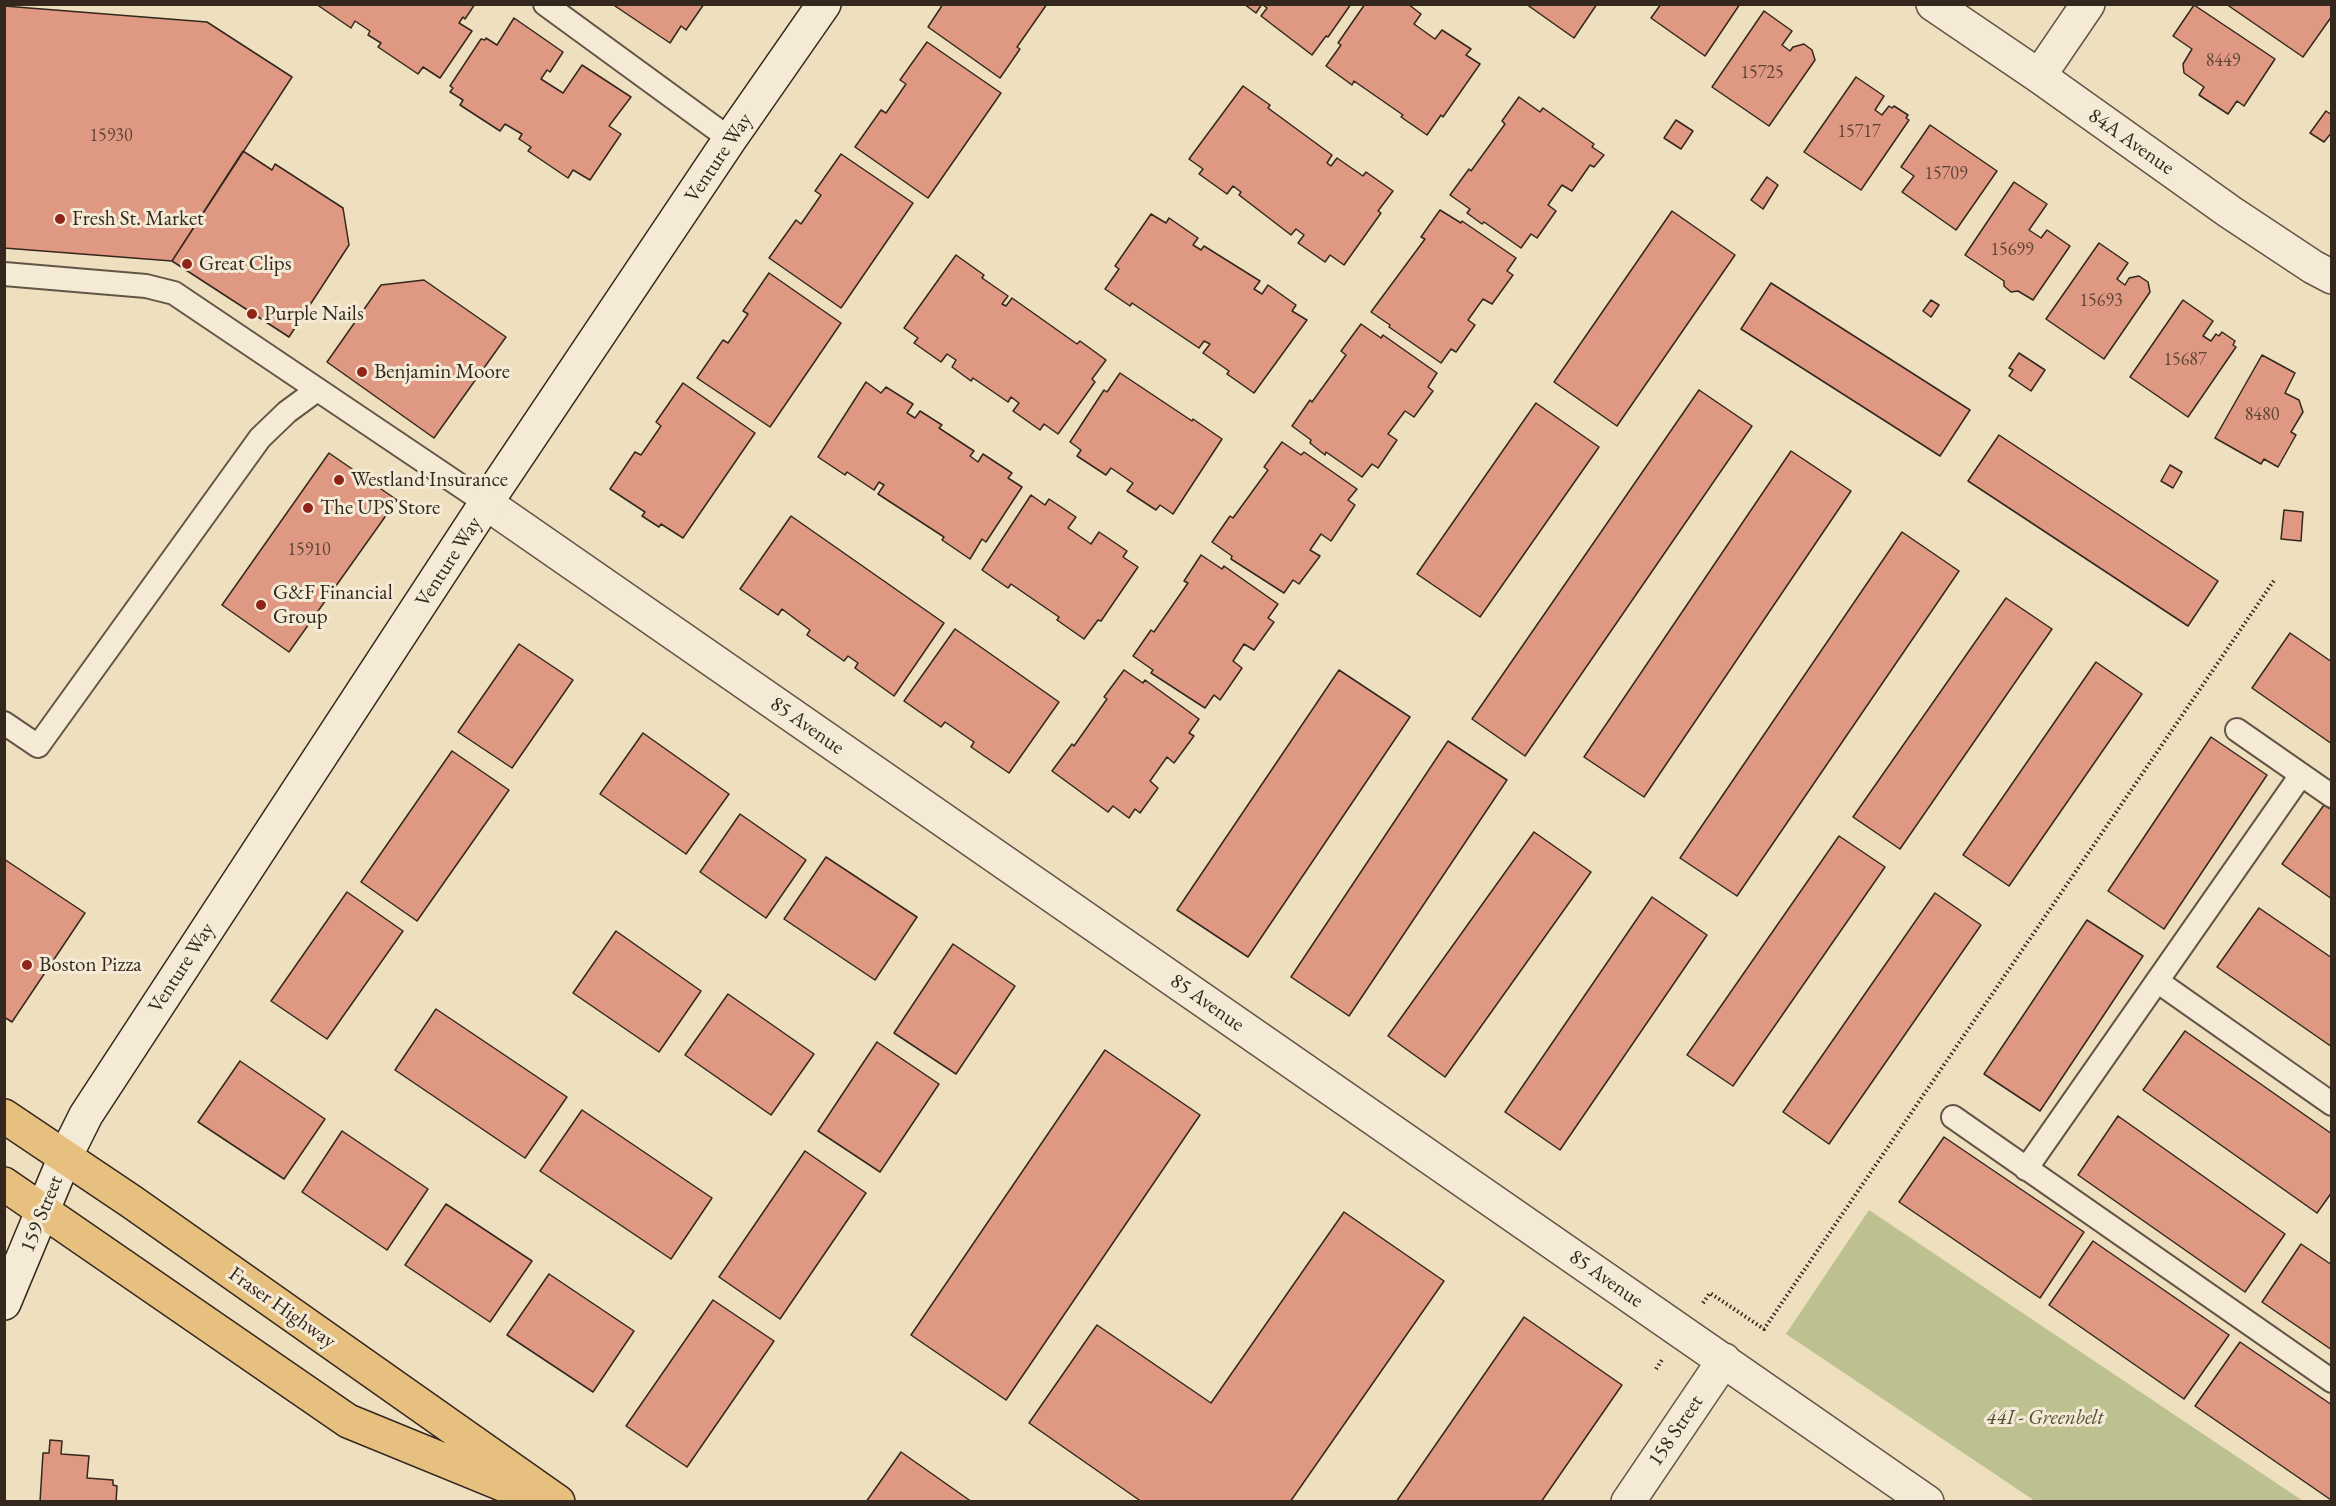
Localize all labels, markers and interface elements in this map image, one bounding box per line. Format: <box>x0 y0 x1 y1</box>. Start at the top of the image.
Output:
house number: 8449 <box>2206 50 2240 72</box>
house number: 15725 <box>1740 62 1784 84</box>
street label: 84A Avenue <box>2083 103 2179 181</box>
street label: Venture Way <box>680 108 758 208</box>
house number: 15717 <box>1837 121 1881 143</box>
house number: 15930 <box>89 125 133 147</box>
house number: 15709 <box>1924 163 1968 185</box>
place label: Fresh St. Market <box>72 206 204 232</box>
marker: Fresh St. Market <box>53 212 67 226</box>
house number: 15699 <box>1990 239 2034 261</box>
place label: Great Clips <box>199 251 291 277</box>
marker: Great Clips <box>180 257 194 271</box>
house number: 15693 <box>2079 290 2123 312</box>
place label: Purple Nails <box>264 301 364 327</box>
marker: Purple Nails <box>245 307 259 321</box>
house number: 15687 <box>2163 349 2207 371</box>
place label: Benjamin Moore <box>374 359 510 385</box>
marker: Benjamin Moore <box>355 365 369 379</box>
house number: 8480 <box>2245 404 2279 426</box>
place label: Westland Insurance <box>351 467 508 493</box>
marker: Westland Insurance <box>332 473 346 487</box>
place label: The UPS Store <box>320 495 440 521</box>
marker: The UPS Store <box>301 501 315 515</box>
street label: Venture Way <box>410 512 488 612</box>
house number: 15910 <box>287 539 331 561</box>
place label: G&F Financial Group <box>273 580 393 630</box>
marker: G&F Financial Group <box>254 598 268 612</box>
street label: 85 Avenue <box>765 691 849 761</box>
street label: Venture Way <box>143 918 221 1018</box>
place label: Boston Pizza <box>39 952 142 978</box>
marker: Boston Pizza <box>20 958 34 972</box>
street label: 85 Avenue <box>1165 968 1249 1038</box>
street label: 159 Street <box>15 1172 69 1256</box>
street label: 85 Avenue <box>1564 1244 1648 1314</box>
street label: Fraser Highway <box>223 1262 341 1354</box>
street label: 158 Street <box>1643 1391 1709 1471</box>
park label: 44I - Greenbelt <box>1986 1405 2104 1431</box>

